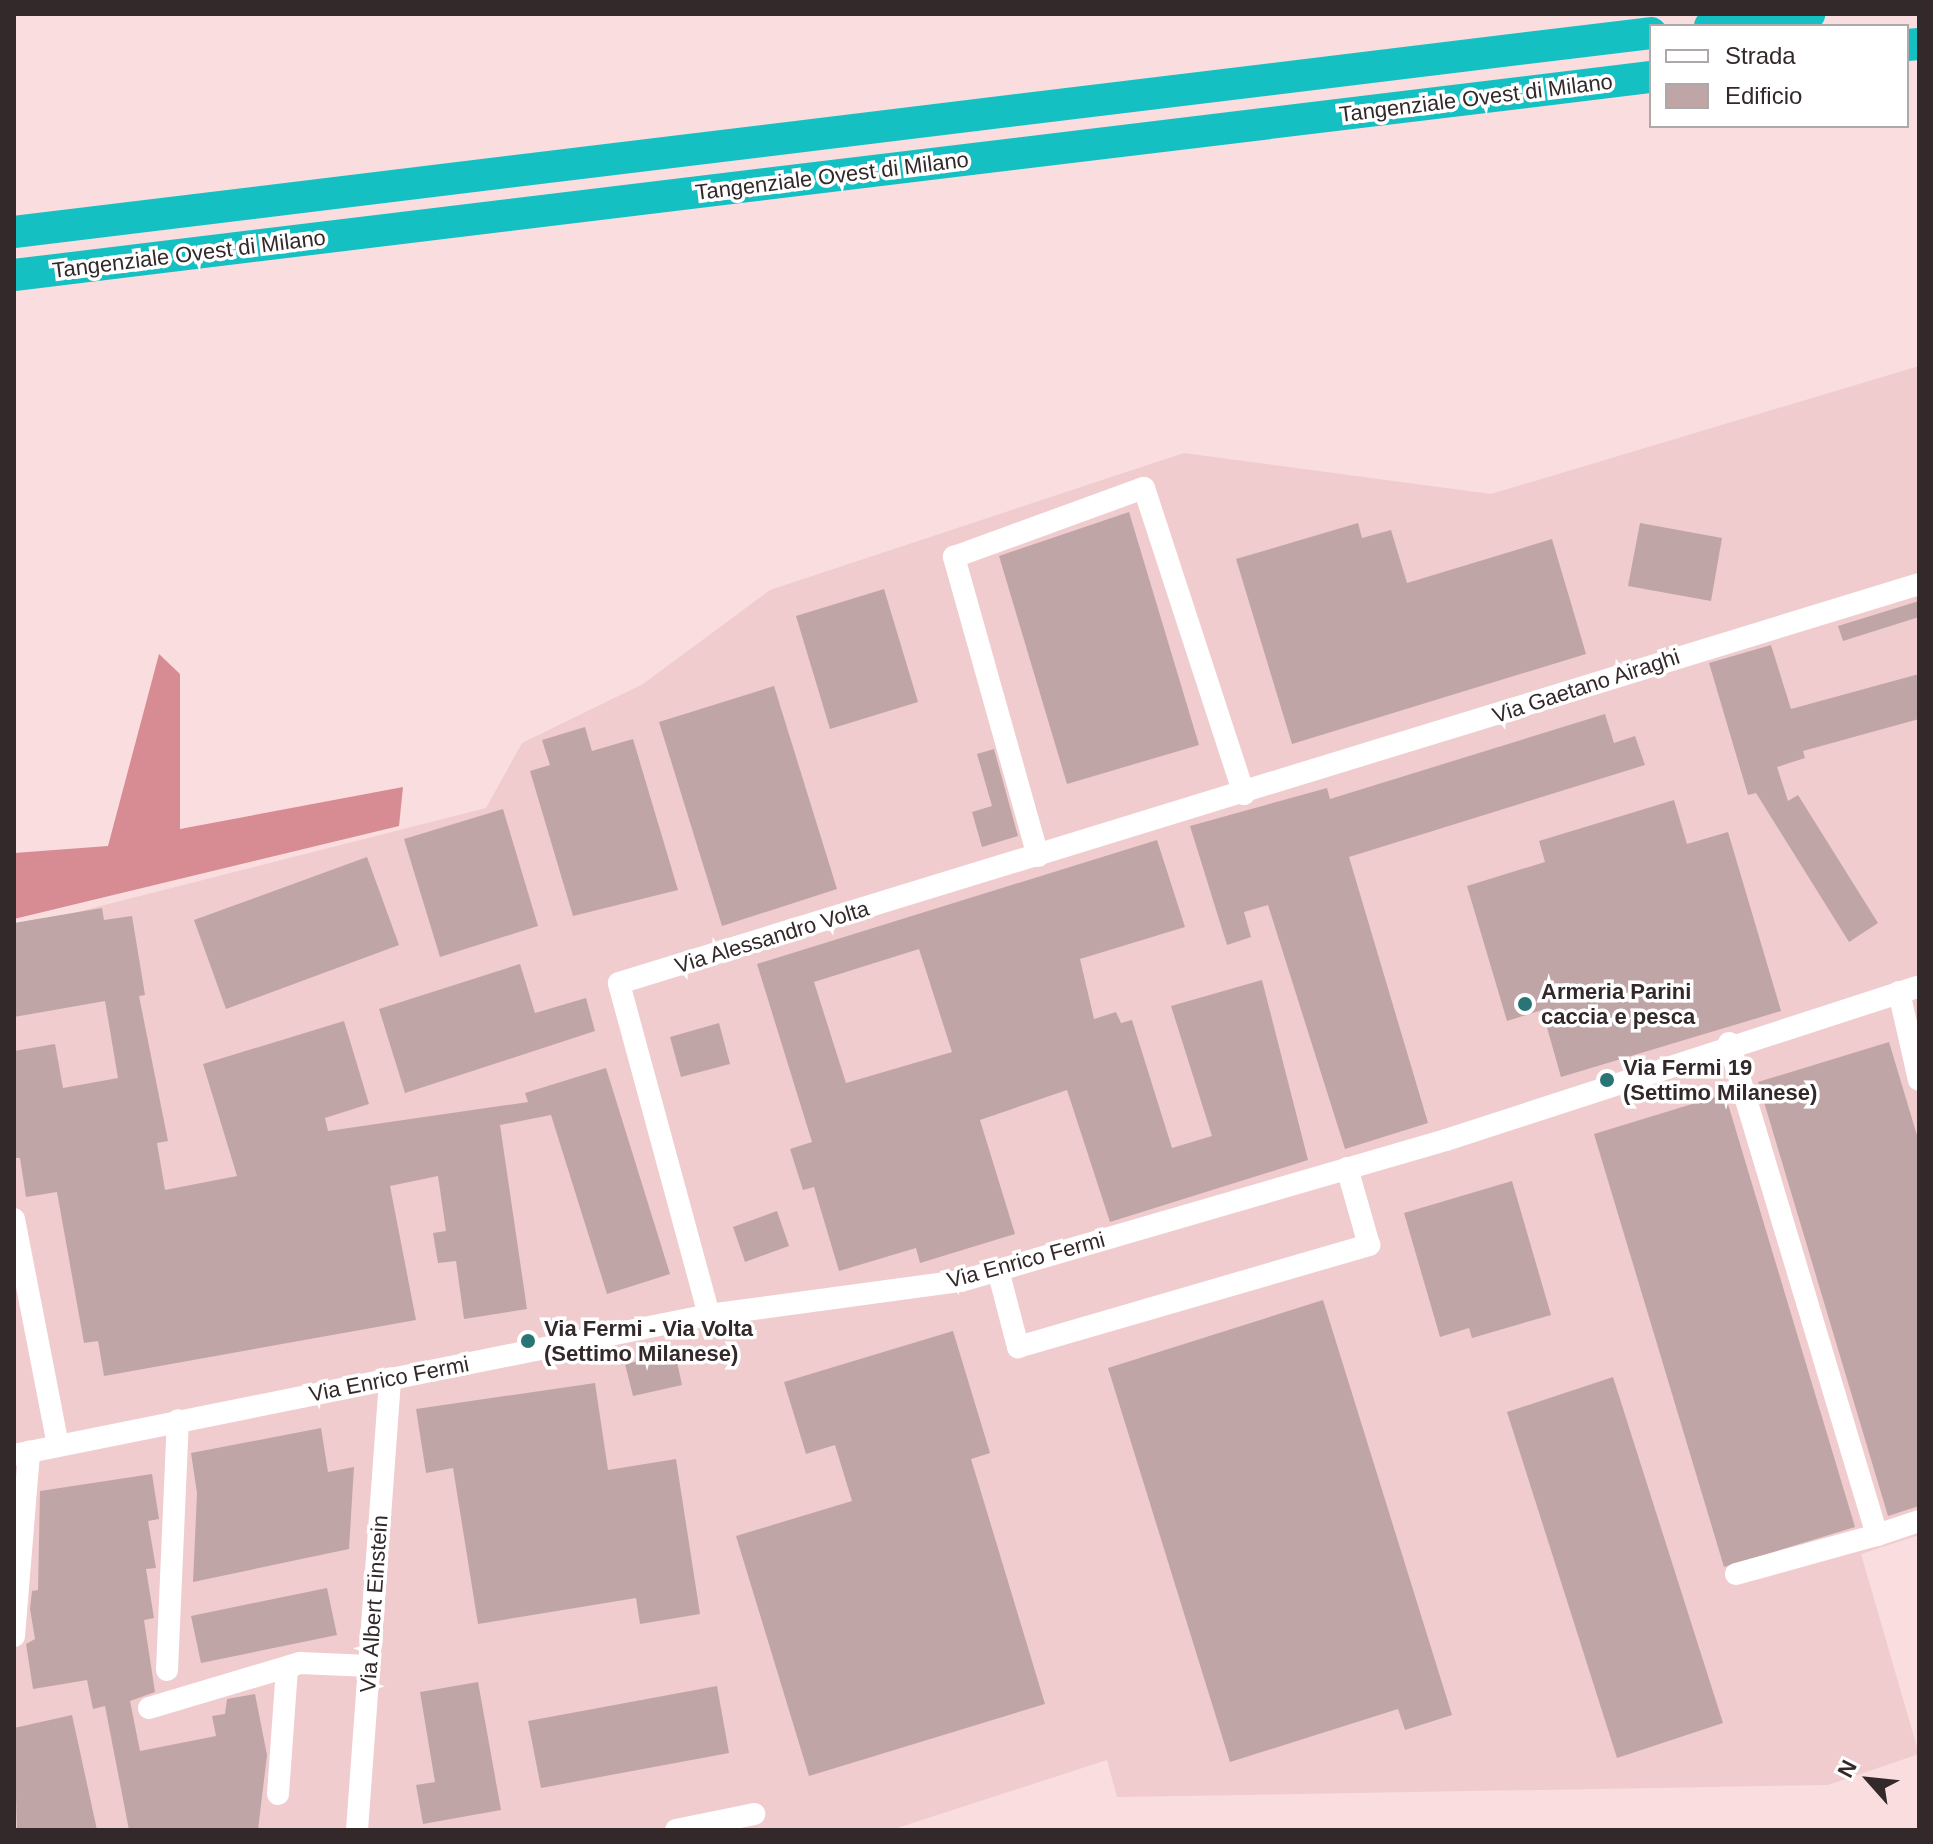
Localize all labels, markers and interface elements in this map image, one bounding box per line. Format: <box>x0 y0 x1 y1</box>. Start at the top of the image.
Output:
legend <box>1649 24 1909 128</box>
text: Strada <box>1725 42 1796 69</box>
street label: Tangenziale Ovest di Milano <box>1338 68 1614 128</box>
text: Edificio <box>1725 82 1802 109</box>
street label: Tangenziale Ovest di Milano <box>694 146 970 206</box>
street label: Tangenziale Ovest di Milano <box>51 224 327 284</box>
street label: Via Gaetano Airaghi <box>1488 643 1684 729</box>
street label: Via Alessandro Volta <box>671 895 873 979</box>
place label: Armeria Parini caccia e pesca <box>1541 978 1695 1030</box>
marker: Armeria Parini caccia e pesca <box>1516 995 1534 1013</box>
place label: Via Fermi 19 (Settimo Milanese) <box>1623 1054 1817 1106</box>
marker: Via Fermi 19 (Settimo Milanese) <box>1598 1071 1616 1089</box>
street label: Via Enrico Fermi <box>944 1226 1108 1294</box>
place label: Via Fermi - Via Volta (Settimo Milanese) <box>544 1315 753 1366</box>
marker: Via Fermi - Via Volta (Settimo Milanese) <box>519 1332 537 1350</box>
street label: Via Enrico Fermi <box>307 1351 471 1407</box>
street label: Via Albert Einstein <box>355 1514 393 1694</box>
north arrow <box>1829 1740 1909 1820</box>
text: N <box>1832 1756 1862 1782</box>

